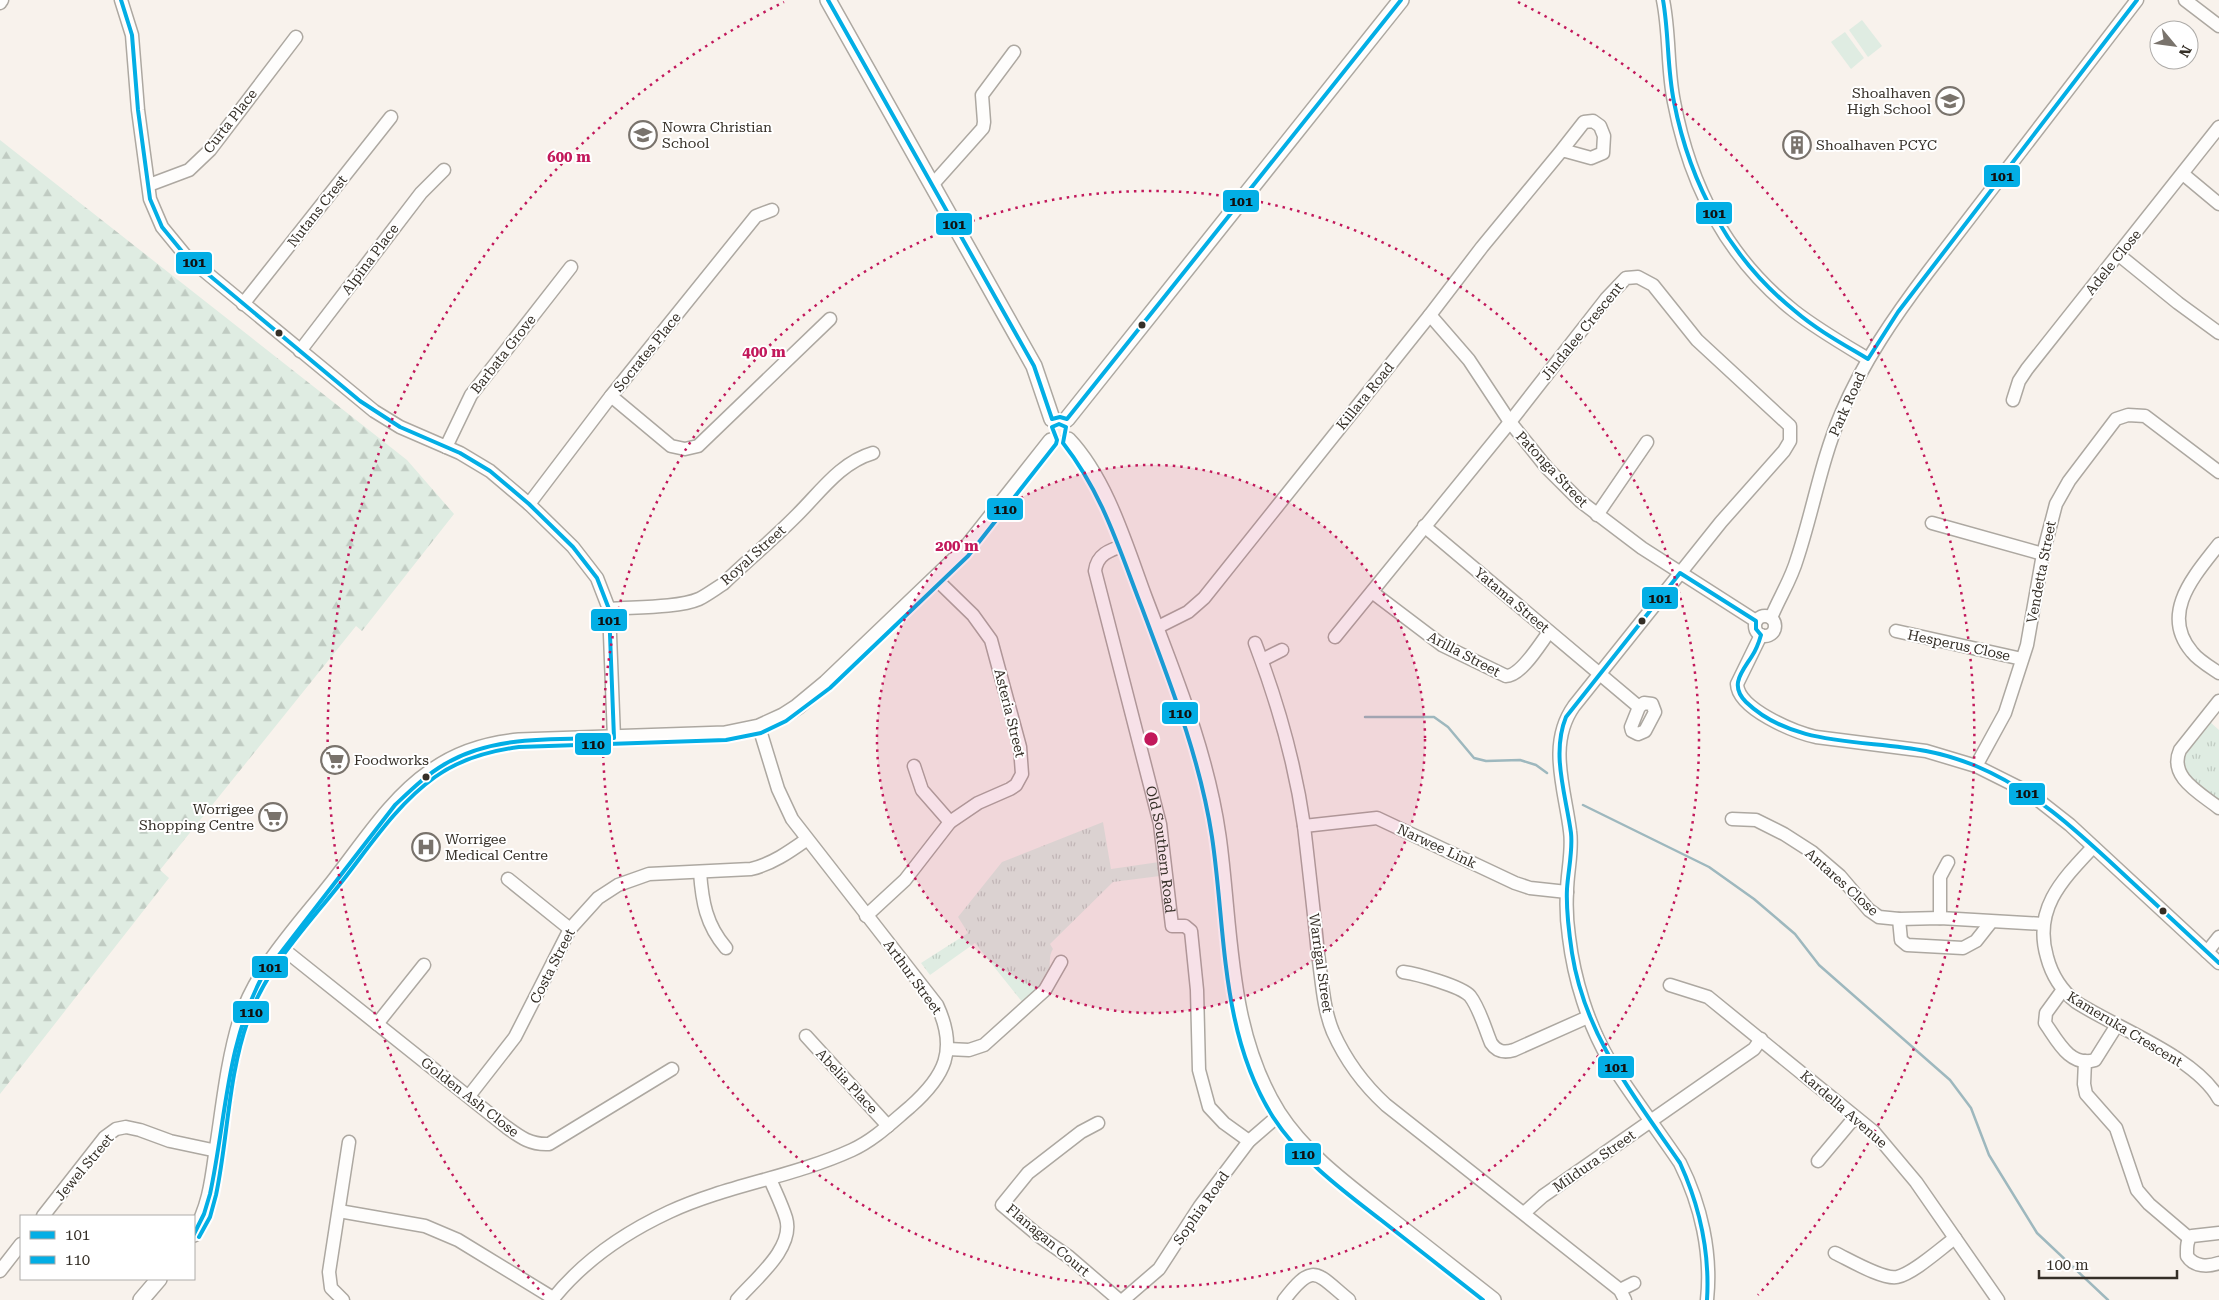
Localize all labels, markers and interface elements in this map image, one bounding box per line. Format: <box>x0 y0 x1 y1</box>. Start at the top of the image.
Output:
north arrow <box>2149 20 2199 70</box>
text: N <box>2176 43 2195 60</box>
street label: Curta Place <box>200 85 260 156</box>
place label: Shoalhaven High School <box>1847 85 1932 117</box>
school or university icon: Shoalhaven High School <box>1935 86 1965 116</box>
place label: Nowra Christian School <box>662 119 772 151</box>
school or university icon: Nowra Christian School <box>628 120 658 150</box>
building icon: Shoalhaven PCYC <box>1782 130 1812 160</box>
place label: Shoalhaven PCYC <box>1816 137 1937 153</box>
text: 600 m <box>547 148 591 166</box>
line badge: 101 <box>1983 164 2021 188</box>
text: 101 <box>1990 168 2014 184</box>
street label: Nutans Crest <box>284 172 350 250</box>
line badge: 101 <box>1222 189 1260 213</box>
text: 101 <box>1229 193 1253 209</box>
line badge: 101 <box>1695 201 1733 225</box>
text: 101 <box>1702 205 1726 221</box>
line badge: 101 <box>935 212 973 236</box>
text: 101 <box>942 216 966 232</box>
street label: Alpina Place <box>338 220 402 297</box>
street label: Adele Close <box>2082 226 2144 298</box>
line badge: 101 <box>175 251 213 275</box>
text: 101 <box>182 254 206 270</box>
street label: Jindalee Crescent <box>1538 279 1626 383</box>
street label: Socrates Place <box>610 309 684 395</box>
street label: Barbata Grove <box>467 311 539 397</box>
unlabelled marker <box>1137 320 1147 330</box>
unlabelled marker <box>274 328 284 338</box>
text: 400 m <box>742 343 786 361</box>
street label: Killara Road <box>1333 359 1397 433</box>
street label: Park Road <box>1826 369 1868 439</box>
street label: Patonga Street <box>1513 428 1591 510</box>
line badge: 110 <box>986 497 1024 521</box>
text: 110 <box>993 501 1017 517</box>
street label: Vendetta Street <box>2023 519 2059 625</box>
street label: Royal Street <box>717 522 789 588</box>
text: 200 m <box>935 537 979 555</box>
street label: Yatama Street <box>1471 564 1553 636</box>
line badge: 101 <box>1641 586 1679 610</box>
text: 101 <box>1648 590 1672 606</box>
line badge: 101 <box>590 608 628 632</box>
text: 101 <box>597 612 621 628</box>
unlabelled marker <box>1637 616 1647 626</box>
street label: Hesperus Close <box>1906 626 2012 664</box>
street label: Arilla Street <box>1425 628 1503 680</box>
street label: Asteria Street <box>991 667 1029 759</box>
line badge: 110 <box>1161 701 1199 725</box>
text: 110 <box>1168 705 1192 721</box>
centre of rings <box>1142 730 1160 748</box>
line badge: 110 <box>574 732 612 756</box>
text: 110 <box>581 736 605 752</box>
supermarket icon: Foodworks <box>320 745 350 775</box>
place label: Foodworks <box>354 752 429 768</box>
unlabelled marker <box>421 772 431 782</box>
line badge: 101 <box>2008 782 2046 806</box>
street label: Old Southern Road <box>1142 784 1178 914</box>
text: 101 <box>2015 785 2039 801</box>
place label: Worrigee Shopping Centre <box>139 801 254 833</box>
supermarket icon: Worrigee Shopping Centre <box>258 802 288 832</box>
street label: Narwee Link <box>1395 821 1479 871</box>
place label: Worrigee Medical Centre <box>445 831 548 863</box>
hospital icon: Worrigee Medical Centre <box>411 832 441 862</box>
street label: Antares Close <box>1802 845 1882 919</box>
unlabelled marker <box>2158 906 2168 916</box>
street label: Warrigal Street <box>1306 912 1336 1014</box>
street label: Costa Street <box>526 926 578 1006</box>
street label: Arthur Street <box>881 937 945 1017</box>
line badge: 101 <box>251 955 289 979</box>
text: 101 <box>258 959 282 975</box>
street label: Kameruka Crescent <box>2064 988 2186 1070</box>
line badge: 110 <box>232 1000 270 1024</box>
text: 110 <box>239 1004 263 1020</box>
street label: Abelia Place <box>813 1045 881 1117</box>
street label: Golden Ash Close <box>418 1054 522 1140</box>
line badge: 101 <box>1597 1055 1635 1079</box>
text: 101 <box>1604 1059 1628 1075</box>
street label: Kardella Avenue <box>1797 1067 1891 1151</box>
street label: Mildura Street <box>1550 1127 1638 1195</box>
street label: Jewel Street <box>51 1130 117 1204</box>
line badge: 110 <box>1284 1142 1322 1166</box>
text: 110 <box>1291 1146 1315 1162</box>
street label: Sophia Road <box>1170 1168 1232 1248</box>
street label: Flanagan Court <box>1003 1201 1093 1279</box>
legend <box>20 1215 195 1280</box>
text: 101 <box>65 1226 90 1244</box>
scale bar <box>2039 1248 2176 1280</box>
text: 110 <box>65 1251 90 1269</box>
text: 100 m <box>2046 1256 2089 1274</box>

